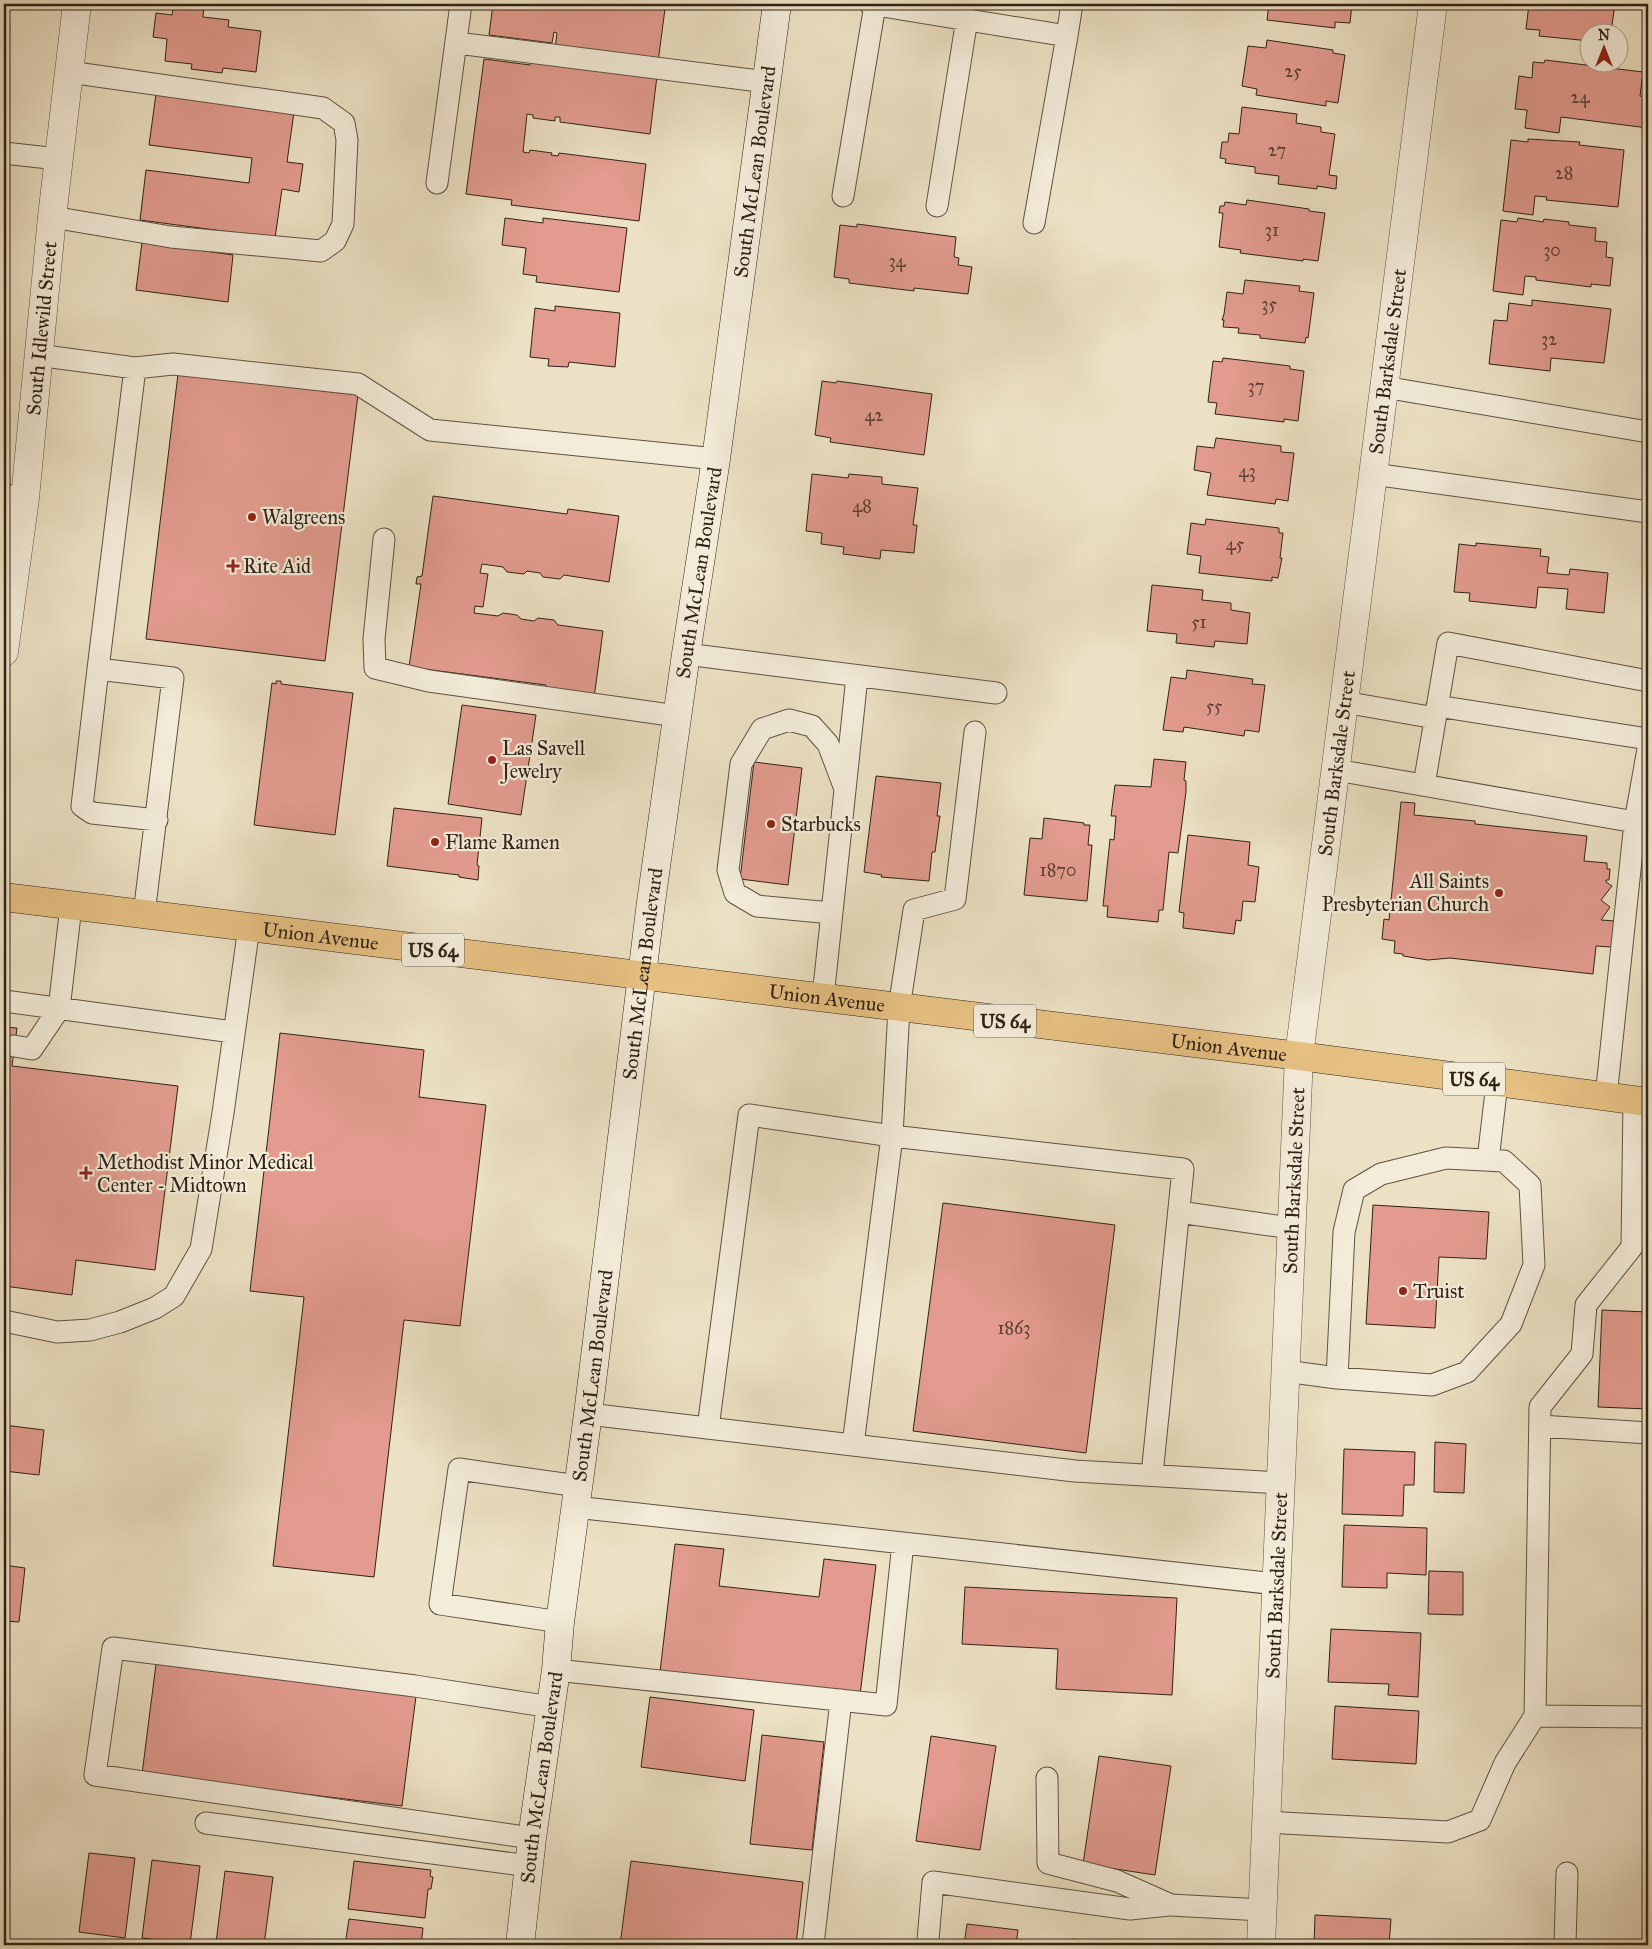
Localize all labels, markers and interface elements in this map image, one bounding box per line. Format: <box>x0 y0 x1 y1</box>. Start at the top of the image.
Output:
north arrow <box>1580 22 1630 72</box>
text: N <box>1598 27 1610 44</box>
house number: 25 <box>1284 60 1302 82</box>
street label: South McLean Boulevard <box>728 64 781 279</box>
house number: 24 <box>1571 86 1590 108</box>
house number: 27 <box>1268 139 1286 161</box>
house number: 28 <box>1555 162 1573 184</box>
house number: 31 <box>1265 219 1279 241</box>
house number: 30 <box>1543 239 1561 261</box>
street label: South Idlewild Street <box>21 240 62 416</box>
house number: 34 <box>888 250 907 272</box>
street label: South Barksdale Street <box>1364 267 1411 456</box>
house number: 35 <box>1261 293 1277 315</box>
house number: 32 <box>1541 328 1557 350</box>
house number: 37 <box>1248 375 1264 397</box>
house number: 42 <box>865 404 884 426</box>
house number: 43 <box>1238 460 1256 482</box>
street label: South McLean Boulevard <box>671 465 727 680</box>
house number: 48 <box>852 495 872 517</box>
place label: Walgreens <box>262 505 345 530</box>
marker: Walgreens <box>246 511 258 523</box>
house number: 45 <box>1226 533 1245 555</box>
place label: Rite Aid <box>243 554 311 578</box>
marker: Rite Aid <box>227 560 239 572</box>
house number: 51 <box>1191 611 1207 633</box>
street label: South Barksdale Street <box>1313 669 1360 857</box>
house number: 55 <box>1206 695 1223 717</box>
place label: Las Savell Jewelry <box>500 736 586 784</box>
marker: Las Savell Jewelry <box>486 754 498 766</box>
place label: Starbucks <box>781 812 861 836</box>
marker: Starbucks <box>765 818 777 830</box>
place label: Flame Ramen <box>445 830 560 854</box>
marker: Flame Ramen <box>429 836 441 848</box>
house number: 1870 <box>1040 859 1076 881</box>
street label: South McLean Boulevard <box>617 866 668 1081</box>
place label: All Saints Presbyterian Church <box>1322 869 1489 916</box>
marker: All Saints Presbyterian Church <box>1493 887 1505 899</box>
street label: Union Avenue <box>261 917 380 955</box>
road number: US 64 <box>402 934 464 966</box>
street label: Union Avenue <box>767 979 886 1017</box>
road number: US 64 <box>974 1004 1036 1038</box>
street label: Union Avenue <box>1169 1028 1288 1066</box>
road number: US 64 <box>1443 1062 1505 1096</box>
street label: South Barksdale Street <box>1278 1087 1310 1275</box>
place label: Methodist Minor Medical Center - Midtown <box>97 1150 314 1197</box>
marker: Methodist Minor Medical Center - Midtown <box>79 1166 93 1180</box>
street label: South McLean Boulevard <box>567 1268 618 1483</box>
place label: Truist <box>1413 1279 1464 1303</box>
marker: Truist <box>1397 1285 1409 1297</box>
house number: 1863 <box>997 1317 1031 1339</box>
street label: South Barksdale Street <box>1260 1491 1292 1679</box>
street label: South McLean Boulevard <box>515 1670 568 1885</box>

